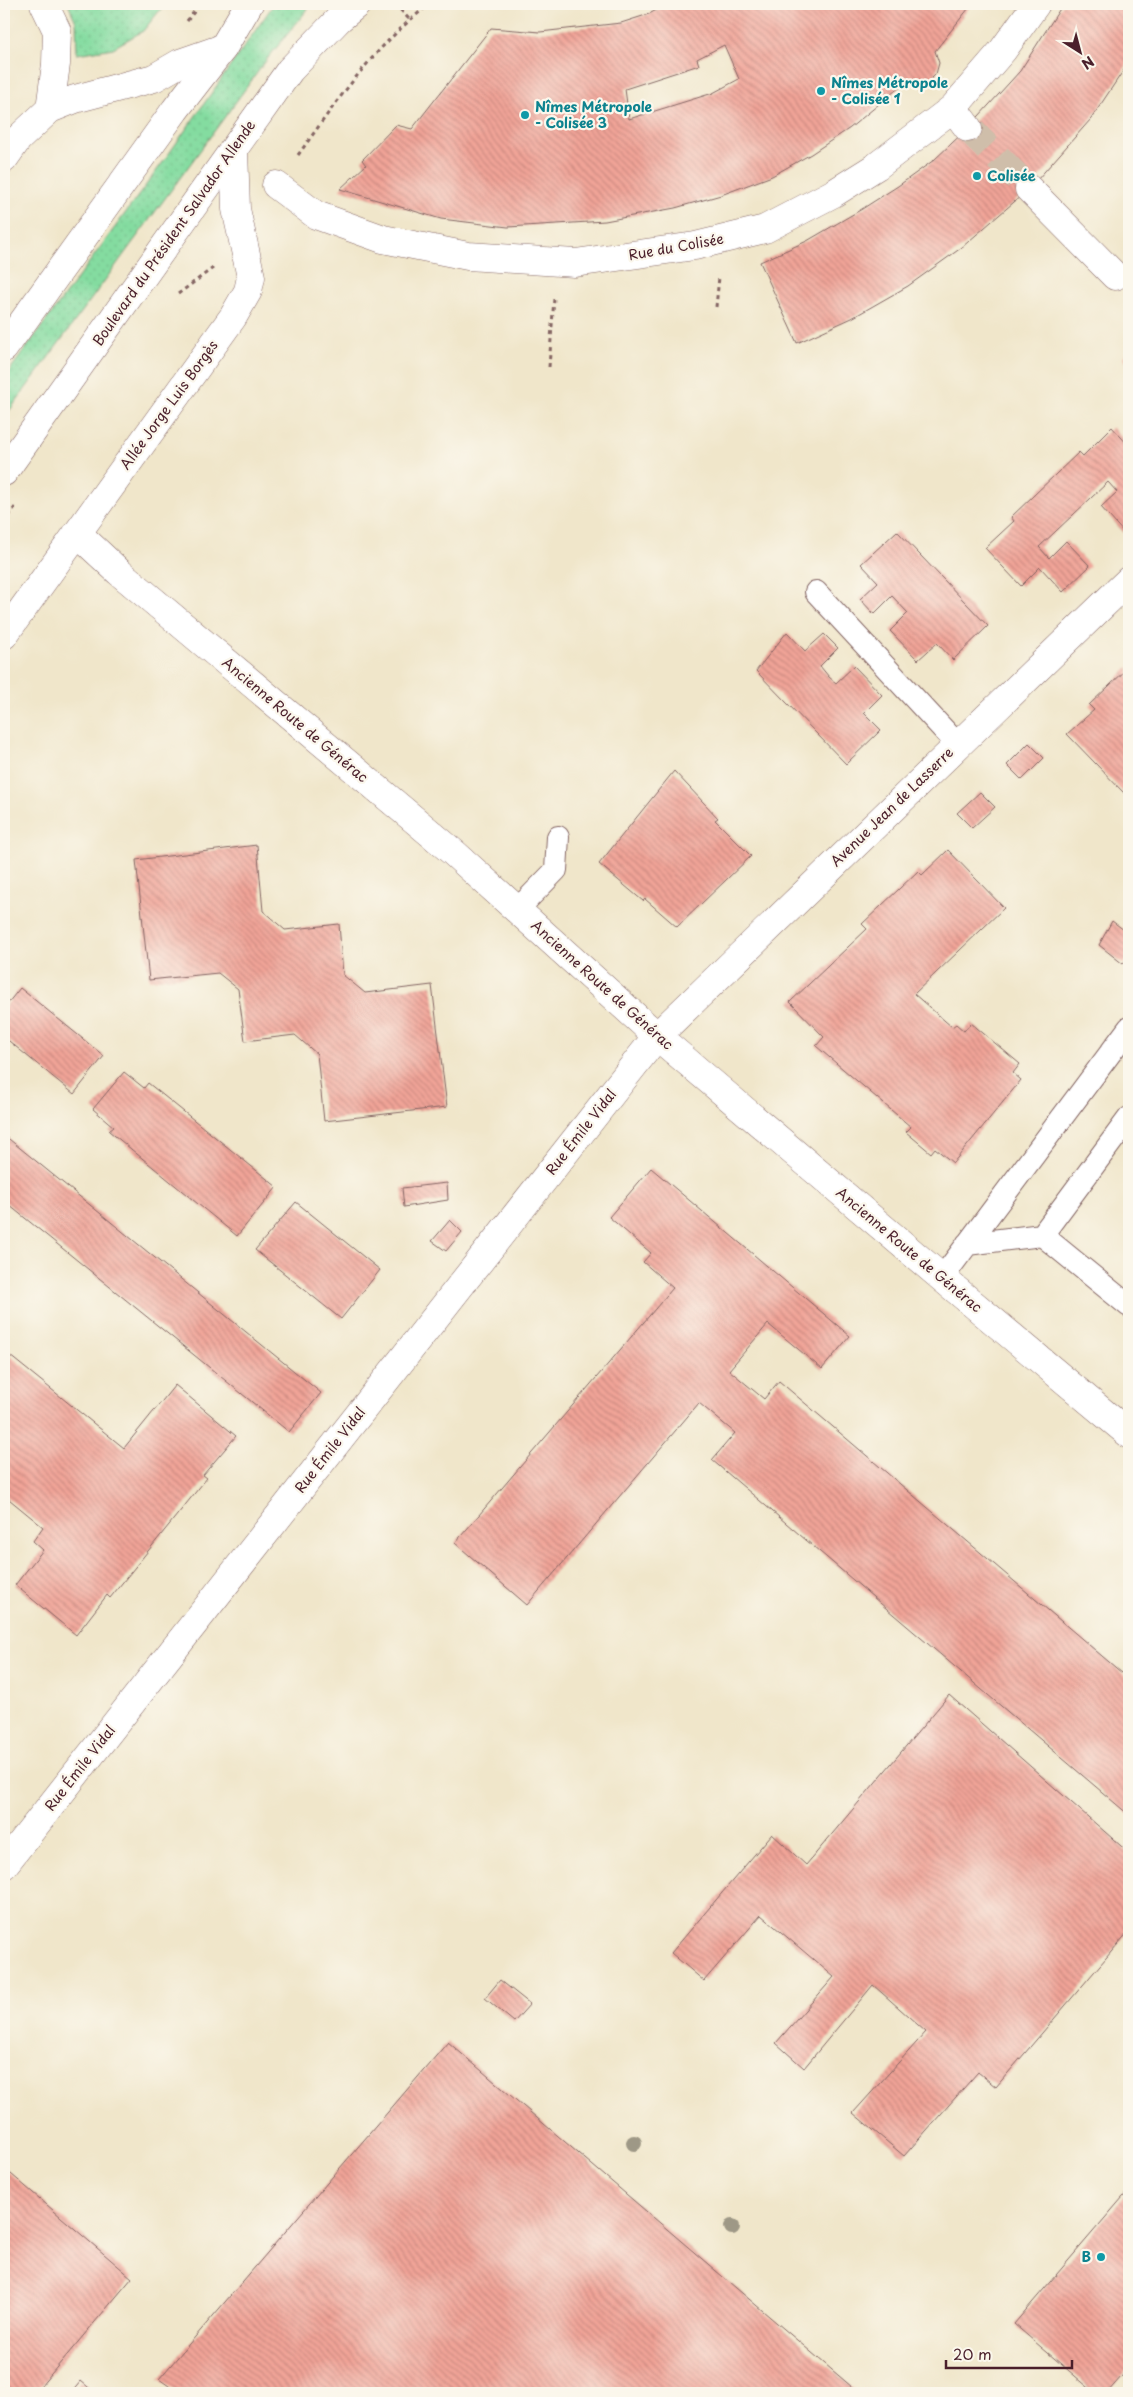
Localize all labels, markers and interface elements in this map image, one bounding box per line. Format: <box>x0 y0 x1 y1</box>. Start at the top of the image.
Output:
north arrow <box>1056 28 1106 78</box>
text: N <box>1077 51 1099 75</box>
place label: Nîmes Métropole - Colisée 1 <box>831 72 949 109</box>
marker: Nîmes Métropole - Colisée 1 <box>815 85 827 97</box>
place label: Nîmes Métropole - Colisée 3 <box>535 96 653 133</box>
marker: Nîmes Métropole - Colisée 3 <box>519 109 531 121</box>
street label: Boulevard du Président Salvador Allende <box>87 115 260 350</box>
place label: Colisée <box>987 165 1036 186</box>
marker: Colisée <box>971 170 983 182</box>
street label: Rue du Colisée <box>627 228 725 265</box>
street label: Allée Jorge Luis Borgès <box>115 336 223 474</box>
street label: Ancienne Route de Générac <box>218 652 373 787</box>
street label: Avenue Jean de Lasserre <box>825 742 958 871</box>
street label: Ancienne Route de Générac <box>527 915 678 1054</box>
street label: Rue Émile Vidal <box>540 1084 621 1179</box>
street label: Ancienne Route de Générac <box>832 1182 987 1317</box>
street label: Rue Émile Vidal <box>289 1402 370 1497</box>
street label: Rue Émile Vidal <box>39 1720 120 1815</box>
place label: B <box>1081 2246 1091 2267</box>
marker: B <box>1095 2251 1107 2263</box>
scale bar <box>946 2337 1072 2369</box>
text: 20 m <box>953 2342 992 2365</box>

